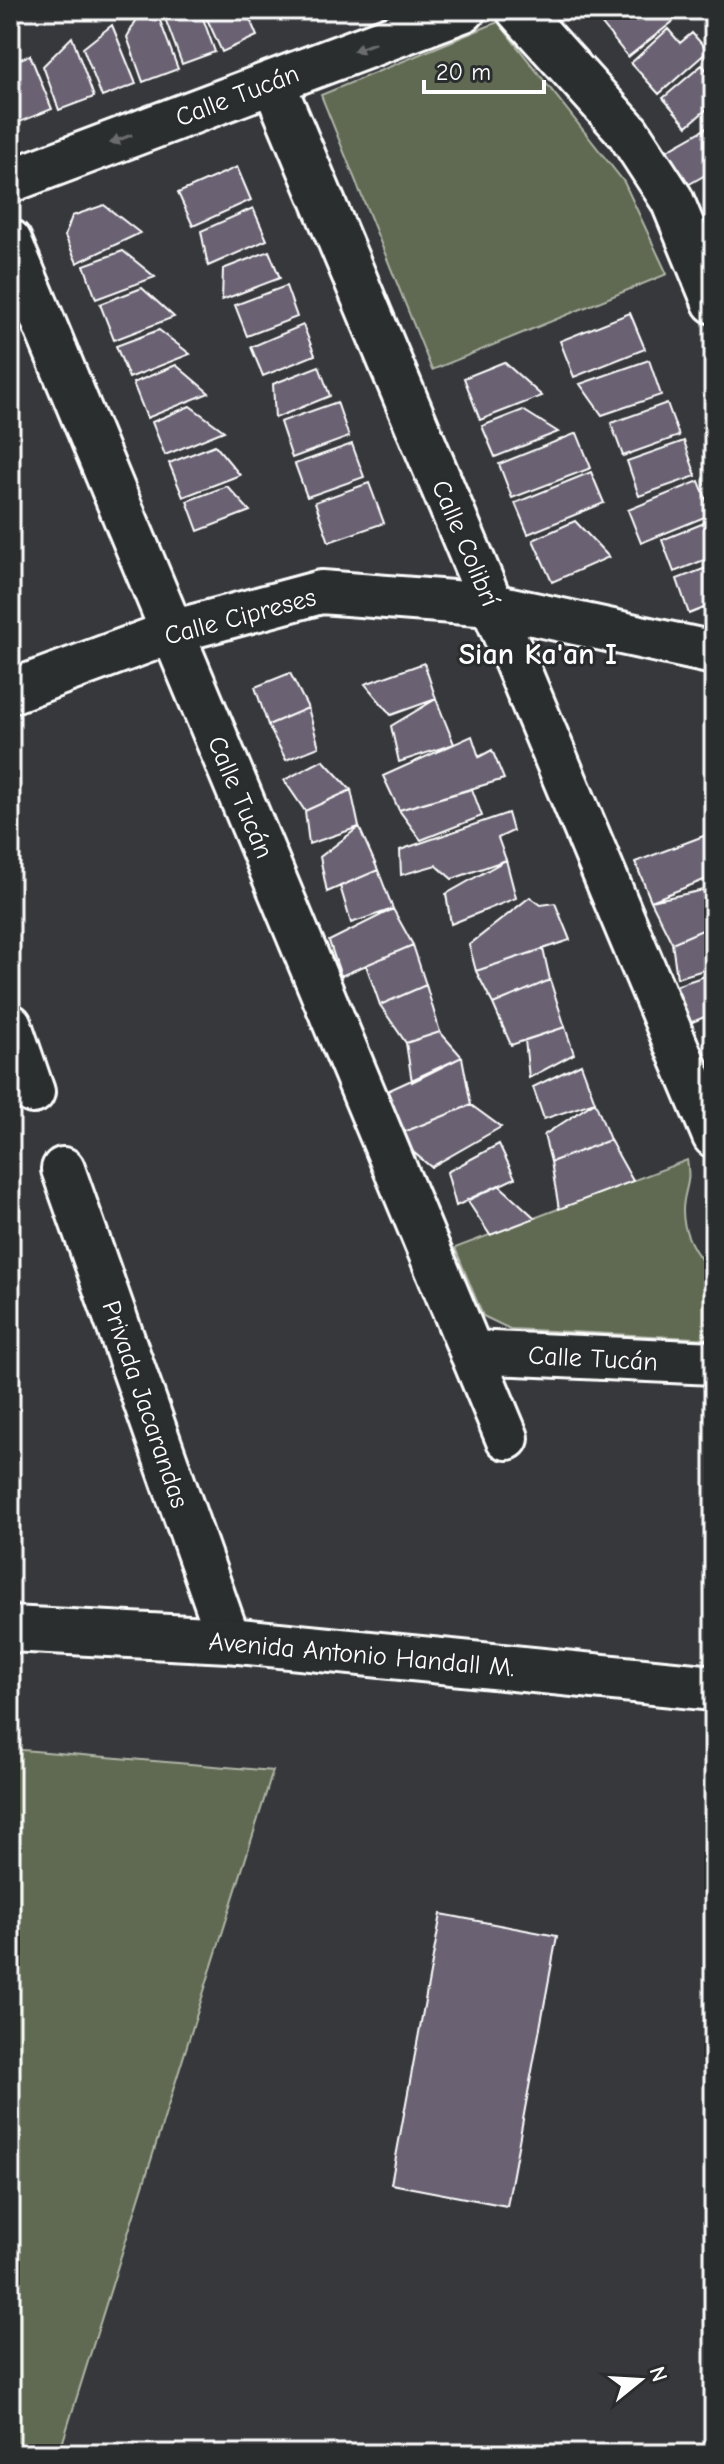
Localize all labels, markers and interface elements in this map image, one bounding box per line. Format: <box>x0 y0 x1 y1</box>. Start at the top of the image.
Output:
one-way arrow <box>352 41 376 54</box>
scale bar <box>424 44 544 94</box>
text: 20 m <box>436 58 491 86</box>
street label: Calle Tucán <box>171 59 303 133</box>
one-way arrow <box>109 133 133 146</box>
street label: Calle Colibrí <box>425 476 505 612</box>
street label: Calle Cipreses <box>161 582 319 652</box>
district label: Sian Ka'an I <box>459 637 617 672</box>
street label: Calle Tucán <box>201 732 279 863</box>
street label: Privada Jacarandas <box>95 1297 195 1512</box>
street label: Calle Tucán <box>527 1341 658 1377</box>
street label: Avenida Antonio Handall M. <box>208 1627 516 1683</box>
north arrow <box>600 2340 680 2420</box>
text: N <box>643 2363 673 2385</box>

